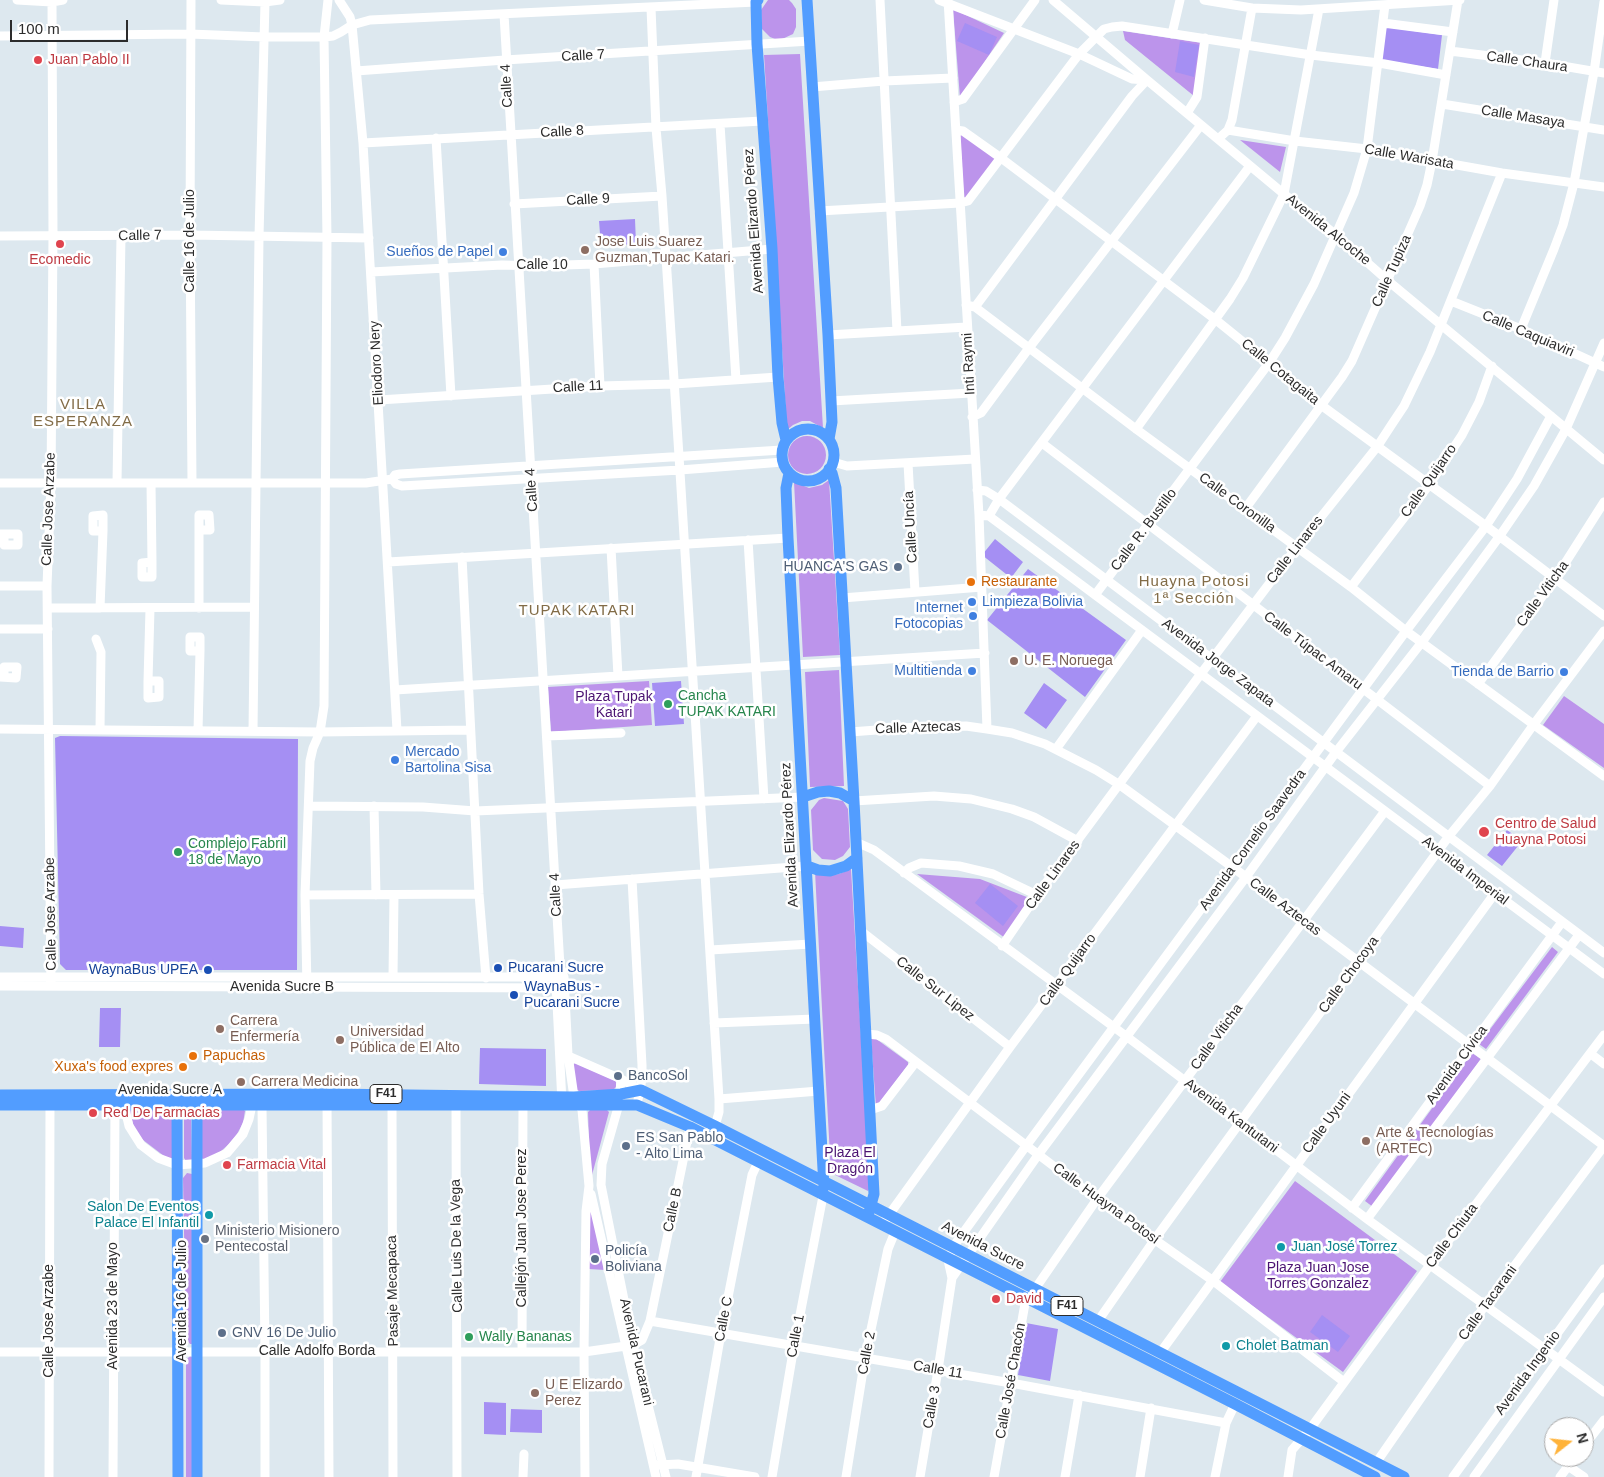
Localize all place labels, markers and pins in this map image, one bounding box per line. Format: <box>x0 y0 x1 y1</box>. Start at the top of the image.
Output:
place label: Juan Pablo II <box>48 52 130 68</box>
marker: Juan Pablo II <box>32 54 44 66</box>
place label: Jose Luis Suarez Guzman,Tupac Katari. <box>595 234 735 266</box>
marker: Ecomedic <box>54 238 66 250</box>
place label: Sueños de Papel <box>386 244 493 260</box>
marker: Jose Luis Suarez Guzman,Tupac Katari. <box>579 244 591 256</box>
marker: Sueños de Papel <box>497 246 509 258</box>
place label: Ecomedic <box>29 252 91 268</box>
place label: HUANCA'S GAS <box>783 559 888 575</box>
marker: HUANCA'S GAS <box>892 561 904 573</box>
place label: Restaurante <box>981 574 1057 590</box>
marker: Restaurante <box>965 576 977 588</box>
place label: Limpieza Bolivia <box>982 594 1083 610</box>
marker: Limpieza Bolivia <box>966 596 978 608</box>
place label: Internet Fotocopias <box>895 600 963 632</box>
marker: Internet Fotocopias <box>967 610 979 622</box>
place label: U. E. Noruega <box>1024 653 1113 669</box>
marker: U. E. Noruega <box>1008 655 1020 667</box>
place label: Multitienda <box>894 663 962 679</box>
place label: Tienda de Barrio <box>1451 664 1554 680</box>
marker: Multitienda <box>966 665 978 677</box>
marker: Tienda de Barrio <box>1558 666 1570 678</box>
place label: Cancha TUPAK KATARI <box>678 688 776 720</box>
marker: Cancha TUPAK KATARI <box>662 698 674 710</box>
place label: Mercado Bartolina Sisa <box>405 744 491 776</box>
marker: Mercado Bartolina Sisa <box>389 754 401 766</box>
place label: Centro de Salud Huayna Potosi <box>1495 816 1596 849</box>
marker: Centro de Salud Huayna Potosi <box>1477 825 1491 839</box>
place label: Complejo Fabril 18 de Mayo <box>188 836 286 869</box>
marker: Complejo Fabril 18 de Mayo <box>172 846 184 858</box>
place label: Pucarani Sucre <box>508 960 604 976</box>
place label: WaynaBus UPEA <box>89 962 198 978</box>
marker: Pucarani Sucre <box>492 962 504 974</box>
marker: WaynaBus UPEA <box>202 964 214 976</box>
place label: WaynaBus - Pucarani Sucre <box>524 979 620 1012</box>
marker: WaynaBus - Pucarani Sucre <box>508 989 520 1001</box>
place label: Carrera Enfermería <box>230 1013 299 1046</box>
marker: Carrera Enfermería <box>214 1023 226 1035</box>
place label: Universidad Pública de El Alto <box>350 1024 460 1056</box>
marker: Universidad Pública de El Alto <box>334 1034 346 1046</box>
place label: Papuchas <box>203 1048 265 1064</box>
marker: Papuchas <box>187 1050 199 1062</box>
place label: Xuxa's food expres <box>54 1059 173 1075</box>
marker: Xuxa's food expres <box>177 1061 189 1073</box>
place label: BancoSol <box>628 1068 688 1084</box>
marker: BancoSol <box>612 1070 624 1082</box>
place label: Carrera Medicina <box>251 1074 358 1090</box>
marker: Carrera Medicina <box>235 1076 247 1088</box>
place label: Red De Farmacias <box>103 1105 220 1121</box>
marker: Red De Farmacias <box>87 1107 99 1119</box>
place label: Arte & Tecnologías (ARTEC) <box>1376 1125 1494 1158</box>
place label: ES San Pablo - Alto Lima <box>636 1130 723 1162</box>
marker: Arte & Tecnologías (ARTEC) <box>1360 1135 1372 1147</box>
marker: ES San Pablo - Alto Lima <box>620 1140 632 1152</box>
place label: Farmacia Vital <box>237 1157 326 1173</box>
marker: Farmacia Vital <box>221 1159 233 1171</box>
place label: Salon De Eventos Palace El Infantil <box>87 1199 199 1232</box>
marker: Salon De Eventos Palace El Infantil <box>203 1209 215 1221</box>
place label: Ministerio Misionero Pentecostal <box>215 1223 339 1256</box>
marker: Ministerio Misionero Pentecostal <box>199 1233 211 1245</box>
place label: Juan José Torrez <box>1291 1239 1398 1255</box>
marker: Juan José Torrez <box>1275 1241 1287 1253</box>
place label: Policía Boliviana <box>605 1243 662 1276</box>
marker: Policía Boliviana <box>589 1253 601 1265</box>
place label: David <box>1006 1291 1042 1307</box>
marker: David <box>990 1293 1002 1305</box>
place label: GNV 16 De Julio <box>232 1325 336 1341</box>
marker: GNV 16 De Julio <box>216 1327 228 1339</box>
place label: Wally Bananas <box>479 1329 572 1345</box>
marker: Wally Bananas <box>463 1331 475 1343</box>
place label: Cholet Batman <box>1236 1338 1329 1354</box>
marker: Cholet Batman <box>1220 1340 1232 1352</box>
place label: U E Elizardo Perez <box>545 1377 623 1410</box>
marker: U E Elizardo Perez <box>529 1387 541 1399</box>

